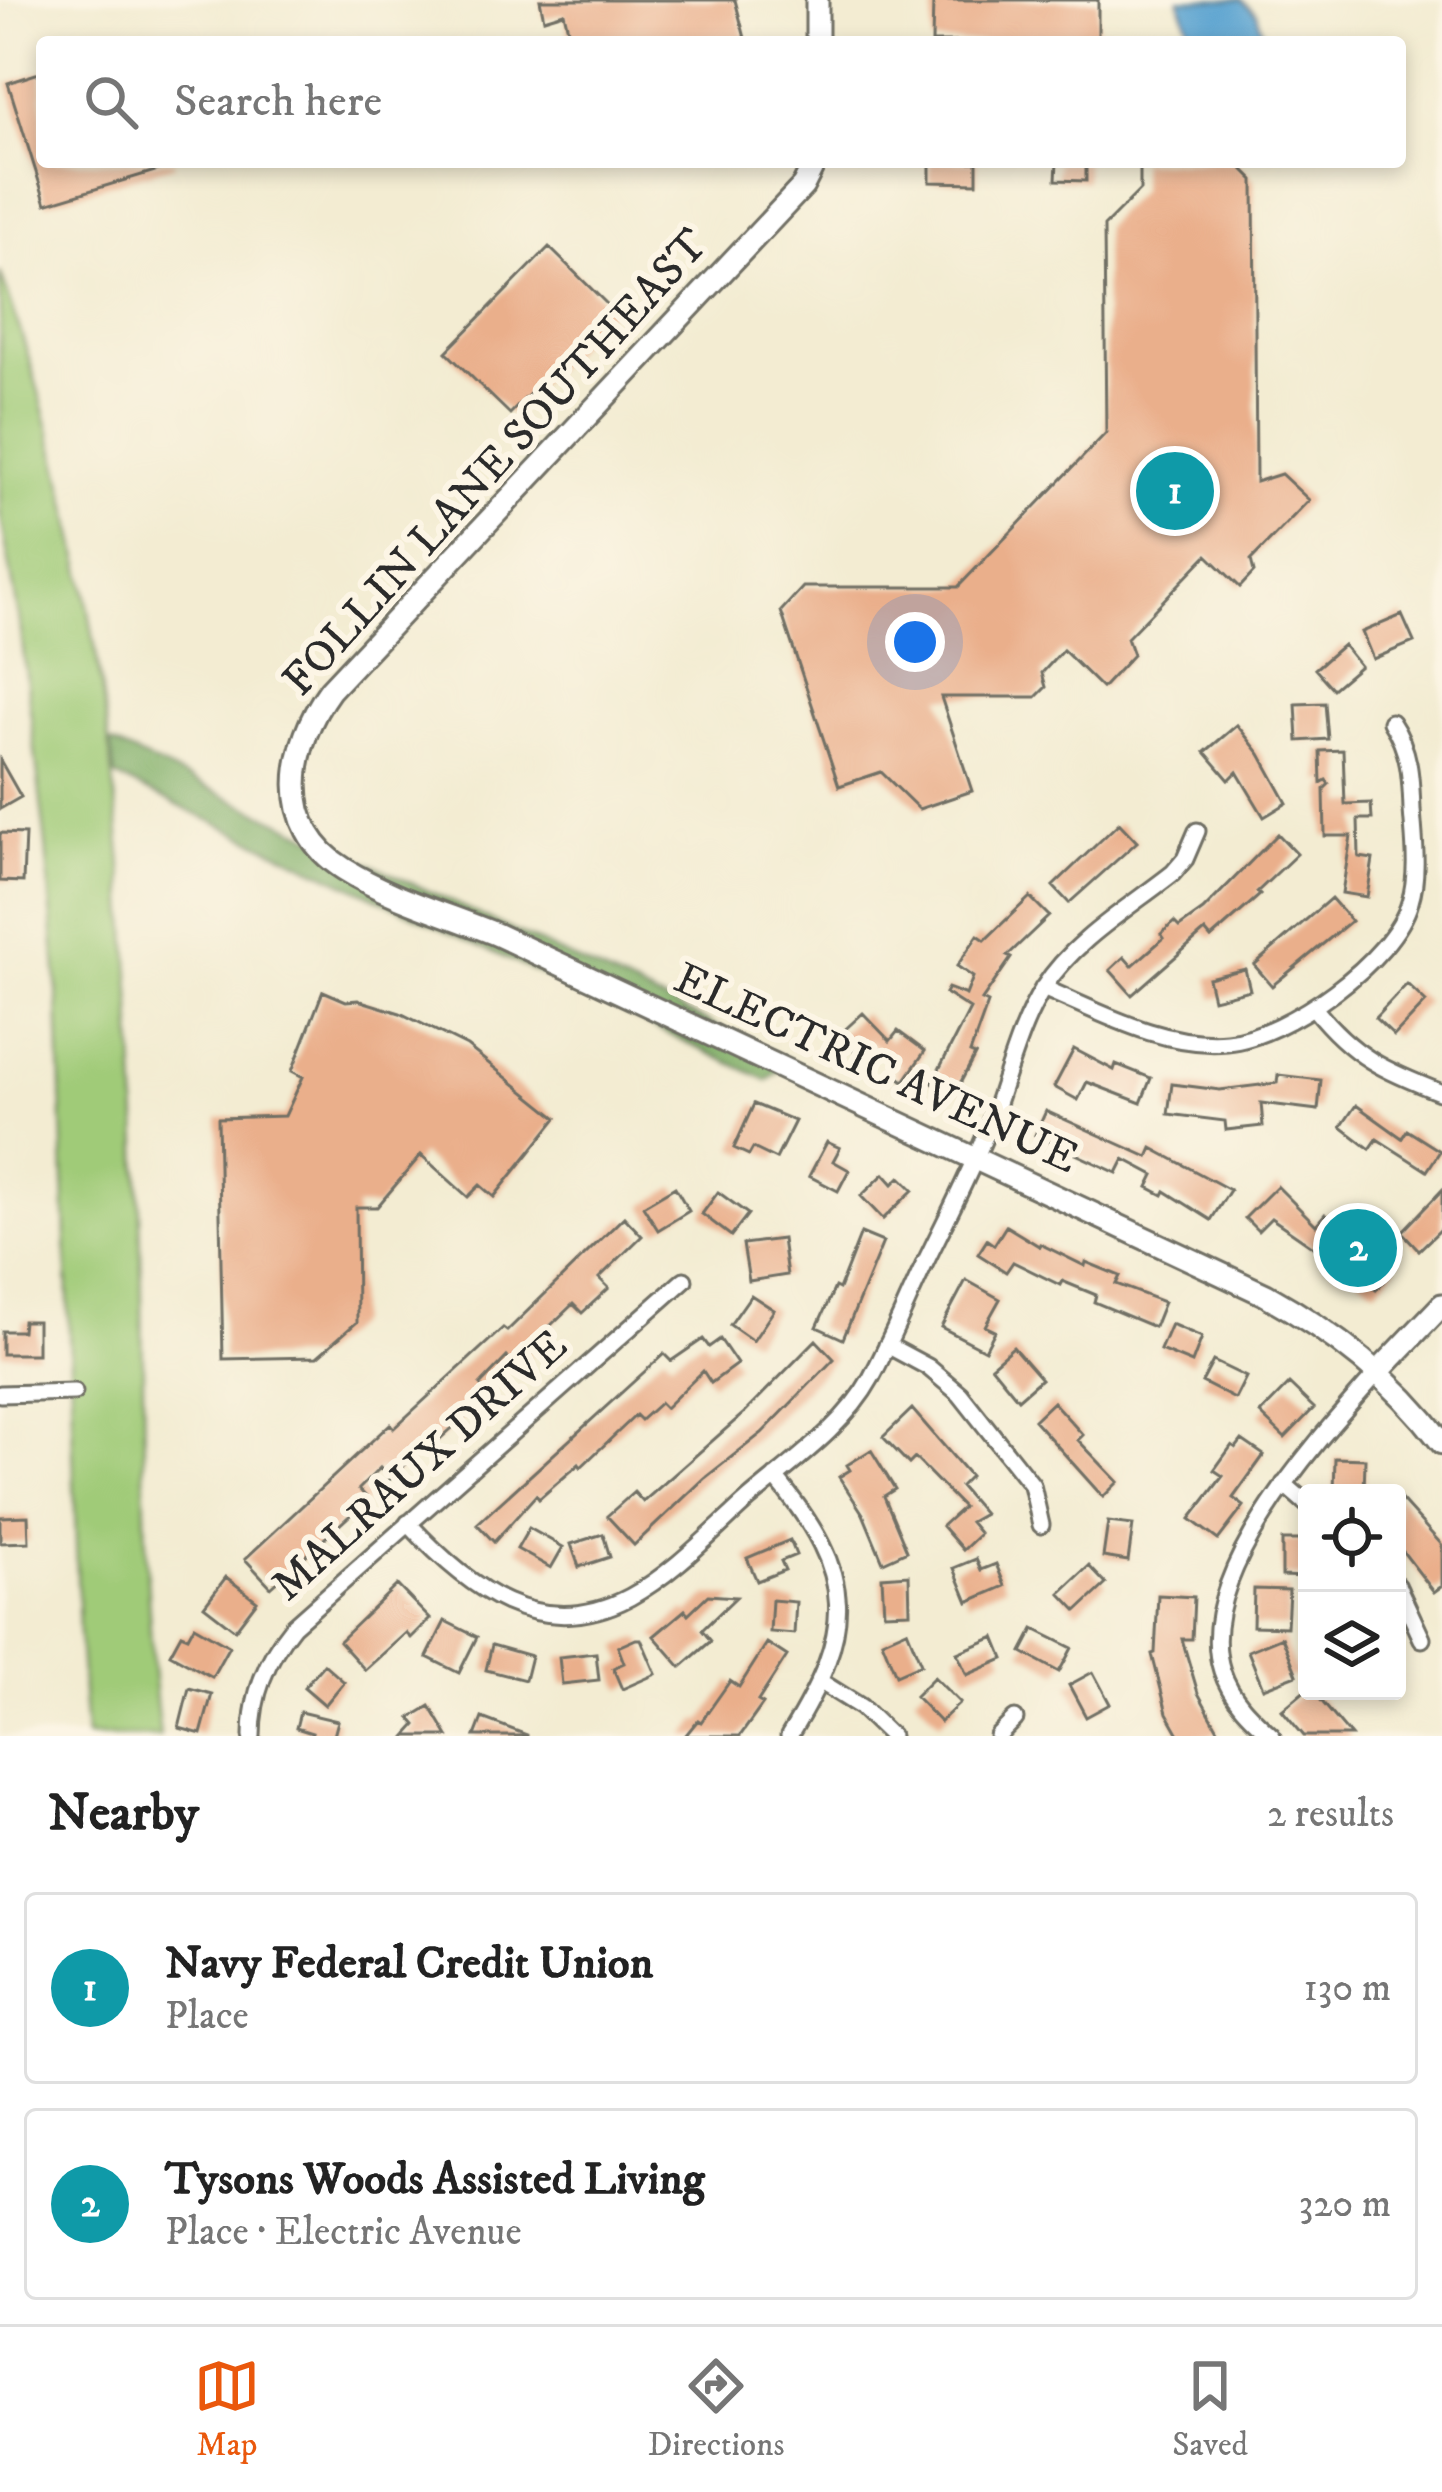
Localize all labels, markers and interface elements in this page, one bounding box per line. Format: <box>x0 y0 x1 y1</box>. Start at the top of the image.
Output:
search box <box>36 36 1406 168</box>
icon: search <box>78 69 144 135</box>
text: Search here <box>174 74 382 130</box>
street label: FOLLIN LANE SOUTHEAST <box>271 218 721 708</box>
pin: 1 <box>1136 446 1214 536</box>
your location <box>885 612 945 672</box>
street label: ELECTRIC AVENUE <box>665 951 1087 1187</box>
pin: 2 <box>1319 1203 1397 1293</box>
street label: MALRAUX DRIVE <box>260 1318 580 1614</box>
map controls <box>1298 1484 1406 1700</box>
button: locate <box>1298 1484 1406 1592</box>
button: layers <box>1298 1592 1406 1700</box>
text: Nearby <box>48 1782 199 1846</box>
text: 2 results <box>1267 1790 1394 1839</box>
text: Navy Federal Credit Union <box>165 1936 653 1992</box>
text: 1 <box>83 1964 97 2013</box>
text: 130 m <box>1303 1964 1391 2013</box>
text: Place <box>165 1992 249 2041</box>
text: Tysons Woods Assisted Living <box>165 2152 705 2208</box>
text: 2 <box>80 2180 100 2229</box>
text: 320 m <box>1299 2180 1391 2229</box>
text: Place · Electric Avenue <box>165 2208 522 2257</box>
tab: Map <box>194 2353 260 2466</box>
tab: Directions <box>648 2353 784 2466</box>
tab: Saved <box>1172 2353 1248 2466</box>

